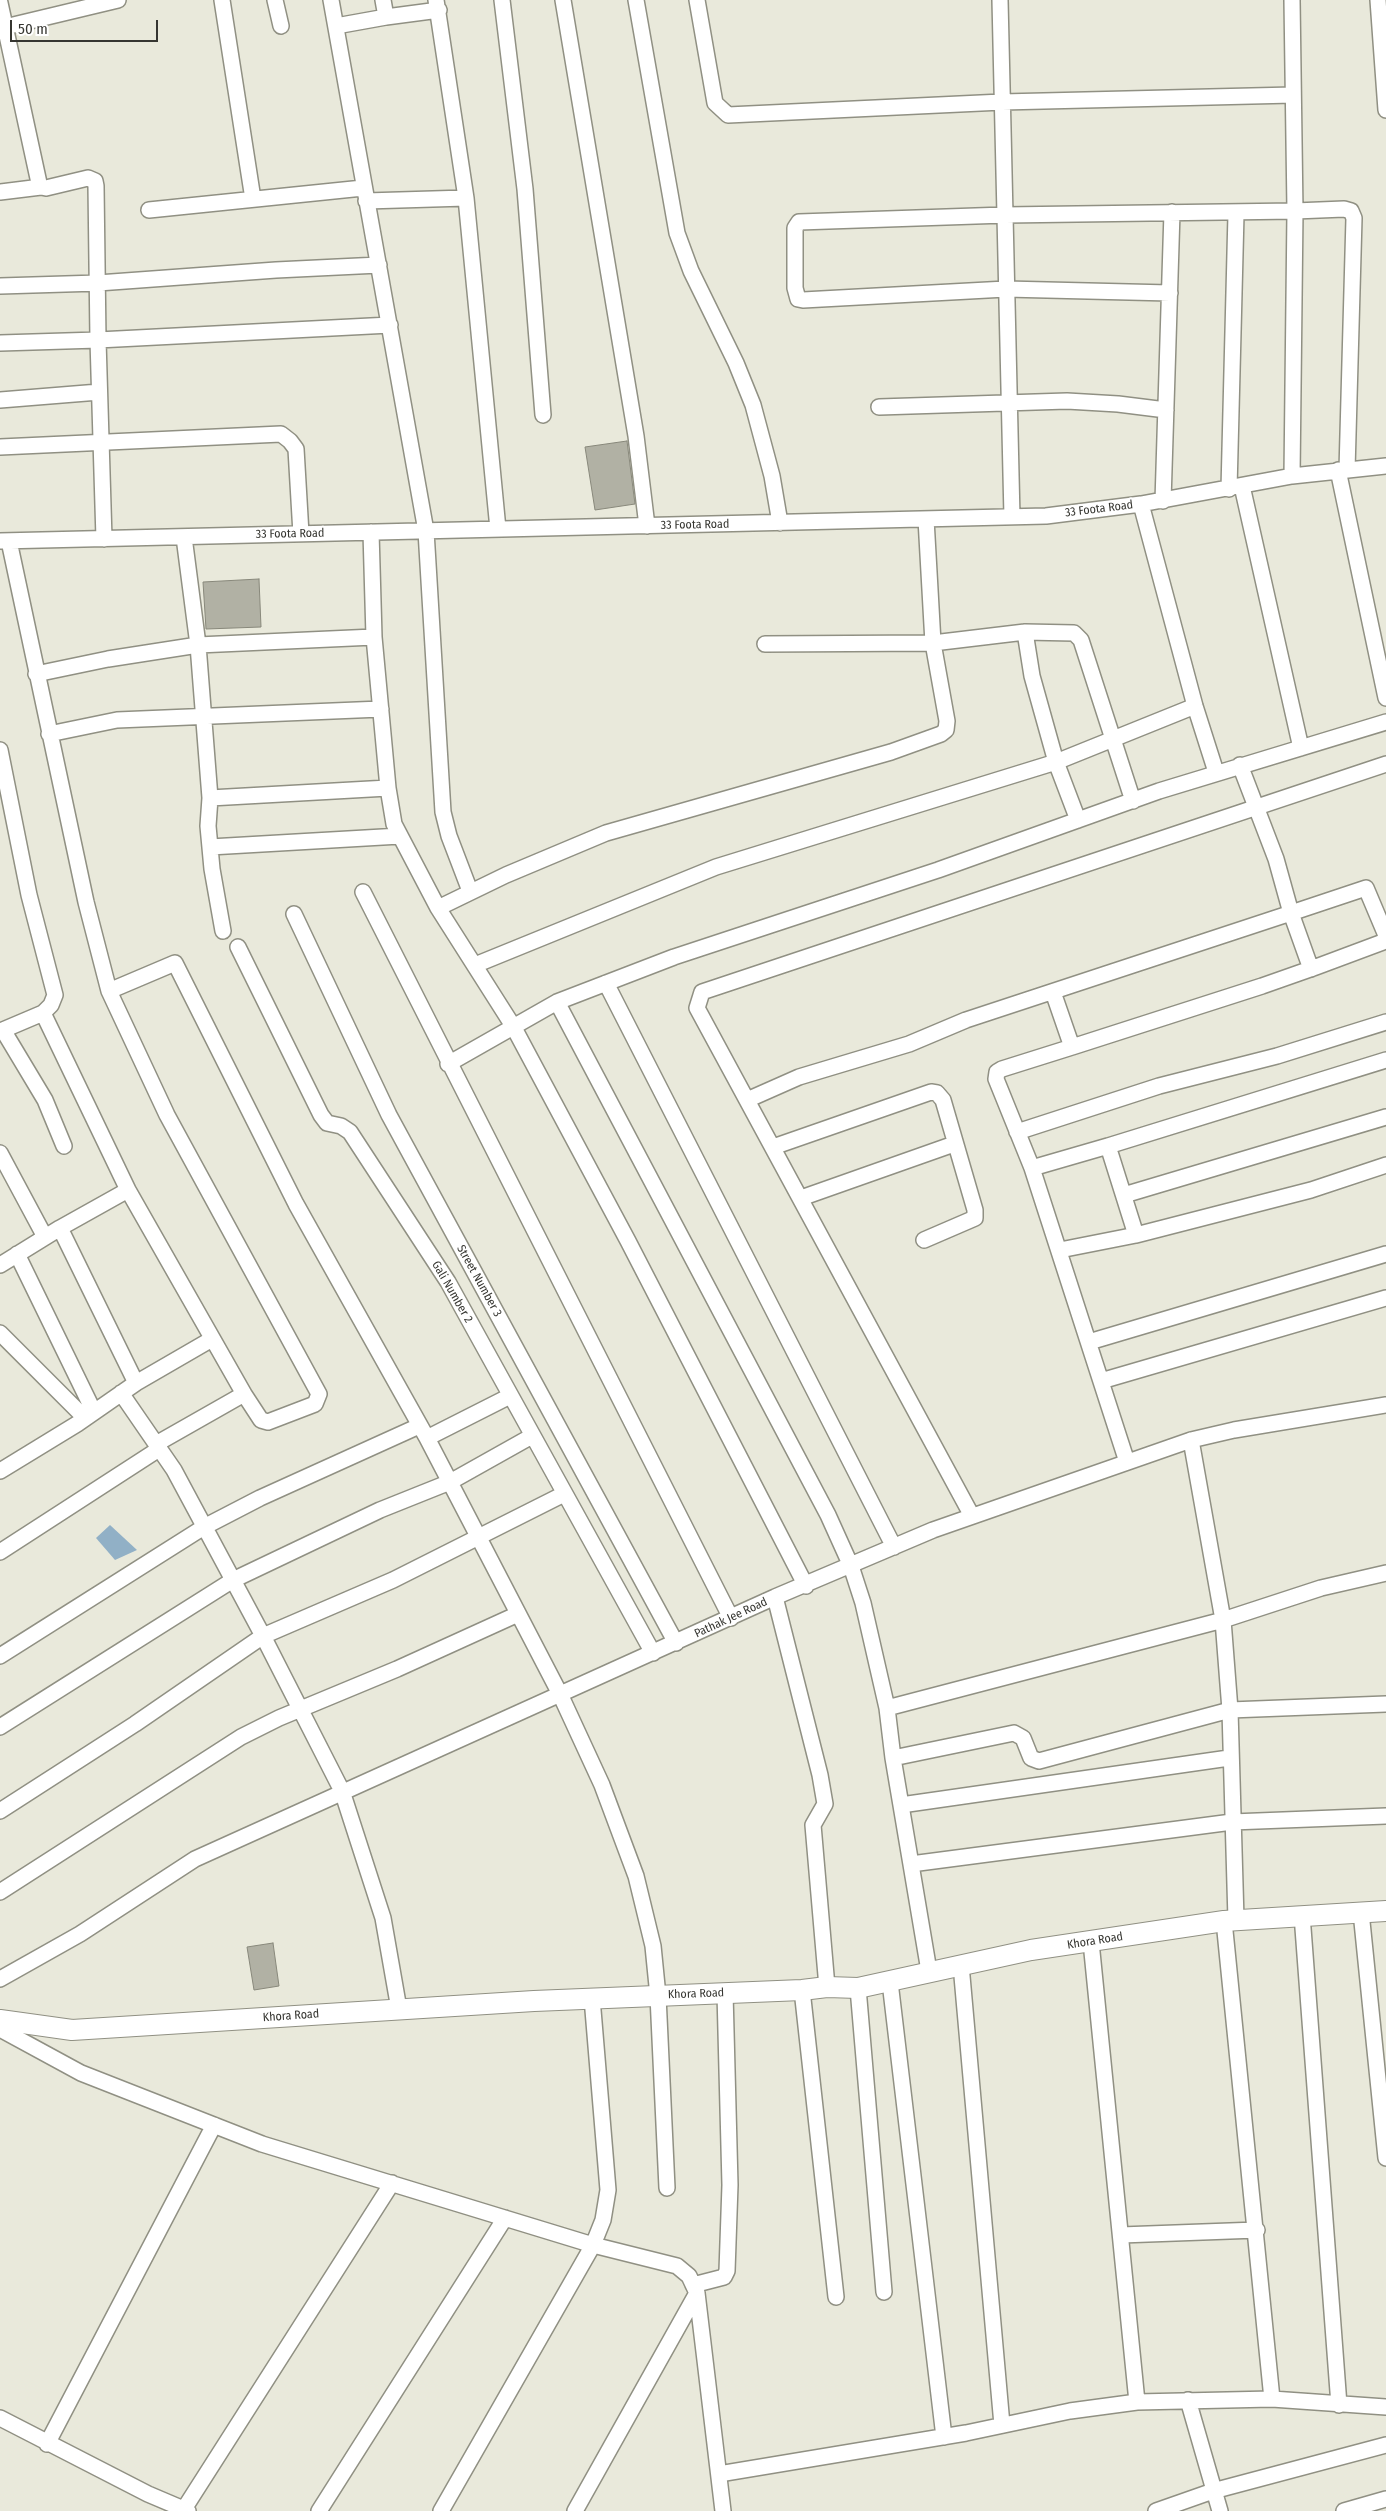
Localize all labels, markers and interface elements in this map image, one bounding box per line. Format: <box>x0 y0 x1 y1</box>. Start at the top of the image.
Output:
scale bar <box>12 10 160 42</box>
text: 50 m <box>18 20 48 38</box>
street label: 33 Foota Road <box>1064 498 1134 520</box>
street label: 33 Foota Road <box>661 517 729 533</box>
street label: 33 Foota Road <box>256 526 324 542</box>
street label: Street Number 3 <box>453 1243 505 1319</box>
street label: Gali Number 2 <box>429 1259 475 1325</box>
street label: Pathak Jee Road <box>692 1595 770 1641</box>
street label: Khora Road <box>1066 1929 1124 1953</box>
street label: Khora Road <box>668 1986 724 2002</box>
street label: Khora Road <box>262 2007 320 2025</box>

